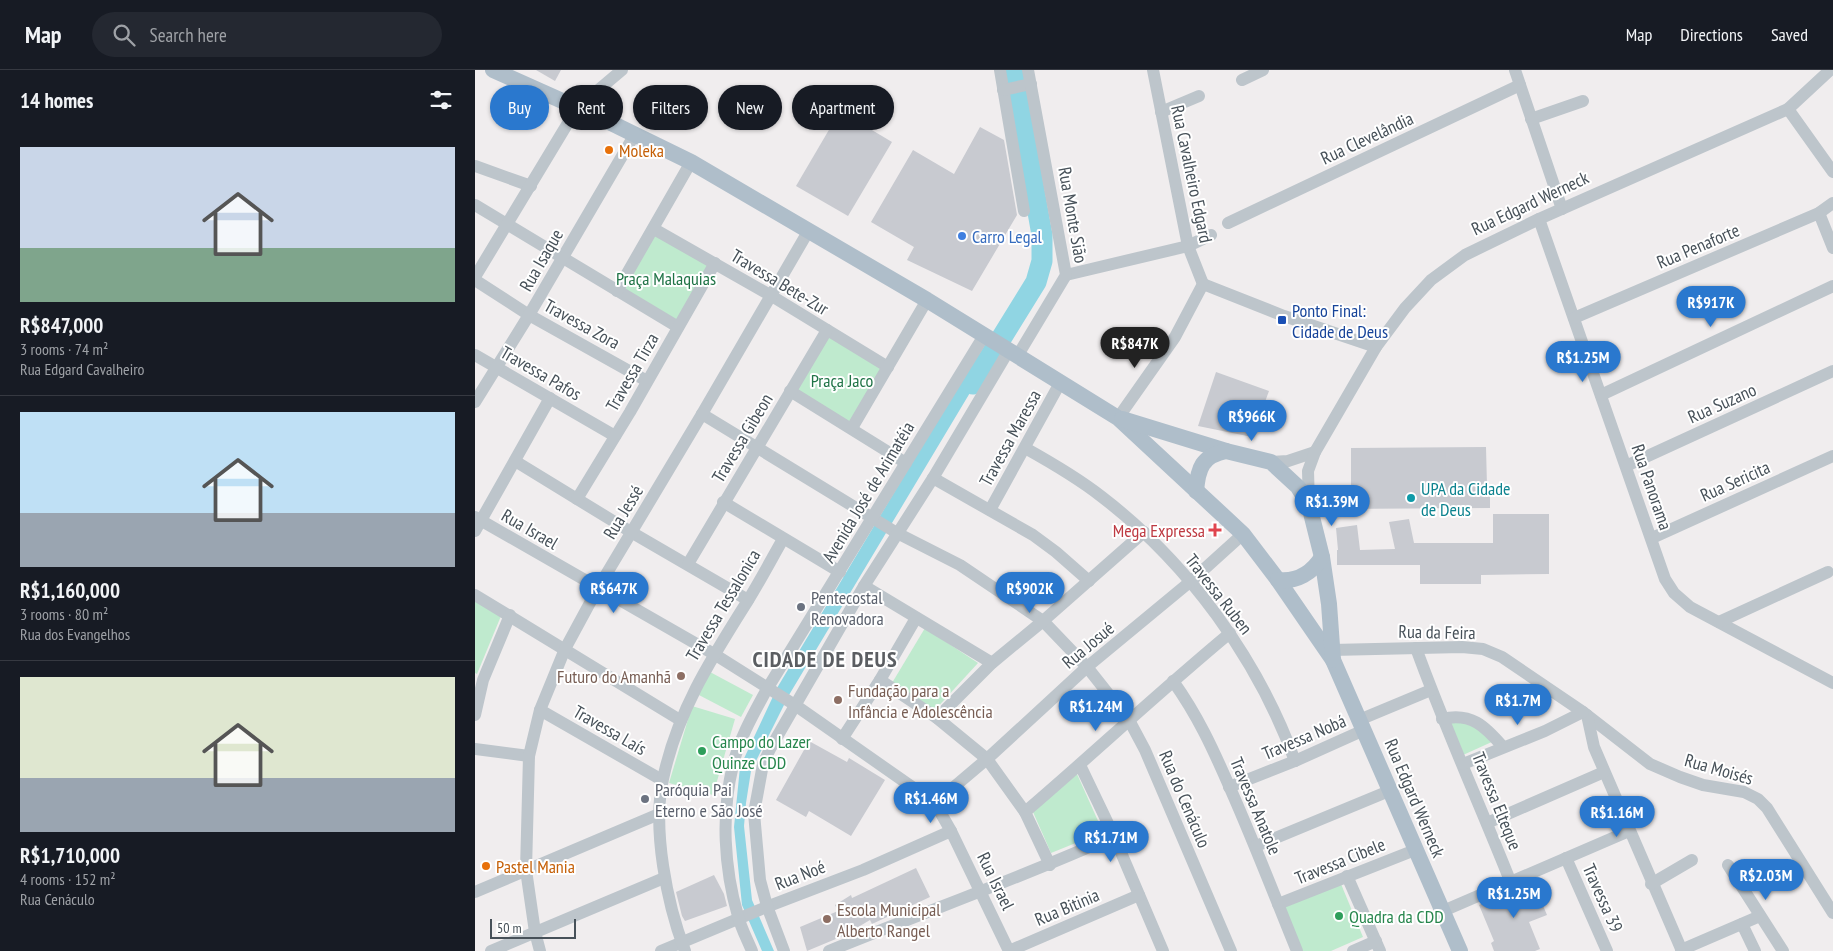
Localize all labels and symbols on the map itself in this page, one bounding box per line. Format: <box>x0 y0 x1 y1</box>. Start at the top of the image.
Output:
street label: Rua Cavalheiro Edgard <box>1166 103 1218 245</box>
street label: Rua Clevelândia <box>1317 107 1417 169</box>
place label: Moleka <box>619 139 664 162</box>
marker: Moleka <box>603 144 615 156</box>
street label: Rua Monte Sião <box>1053 165 1093 265</box>
street label: Rua Edgard Werneck <box>1468 166 1592 240</box>
street label: Rua Penaforte <box>1653 218 1743 274</box>
street label: Rua Isaque <box>514 225 568 295</box>
place label: Carro Legal <box>972 225 1043 248</box>
marker: Carro Legal <box>956 230 968 242</box>
street label: Travessa Bete-Zur <box>727 244 833 320</box>
park label: Praça Malaquias <box>616 267 716 290</box>
pin: R$917K <box>1670 286 1752 328</box>
street label: Travessa Zora <box>540 294 624 354</box>
place label: Ponto Final: Cidade de Deus <box>1292 299 1388 343</box>
marker: Ponto Final: Cidade de Deus <box>1276 314 1288 326</box>
pin: R$847K <box>1094 326 1176 369</box>
street label: Travessa Tirza <box>600 329 664 415</box>
pin: R$1.25M <box>1537 340 1629 383</box>
street label: Travessa Pafos <box>497 341 585 405</box>
park label: Praça Jaco <box>811 369 874 392</box>
street label: Rua Suzano <box>1684 378 1760 428</box>
street label: Travessa Maressa <box>974 386 1046 490</box>
street label: Travessa Gibeon <box>706 389 778 487</box>
pin: R$966K <box>1211 400 1293 442</box>
street label: Avenida José de Arimatéia <box>817 417 919 567</box>
street label: Rua Panorama <box>1627 441 1677 533</box>
street label: Rua Sericita <box>1697 455 1773 507</box>
place label: UPA da Cidade de Deus <box>1421 477 1510 521</box>
street label: Rua Jessé <box>598 481 648 543</box>
pin: R$1.39M <box>1286 484 1378 527</box>
marker: UPA da Cidade de Deus <box>1405 492 1417 504</box>
street label: Rua Israel <box>498 504 563 555</box>
place label: Mega Expressa <box>1113 519 1205 542</box>
marker: Mega Expressa <box>1209 524 1221 536</box>
street label: Travessa Tessalonica <box>681 545 765 665</box>
street label: Travessa Ruben <box>1180 549 1258 639</box>
pin: R$647K <box>573 572 655 614</box>
pin: R$902K <box>989 572 1071 614</box>
place label: Pentecostal Renovadora <box>811 586 884 630</box>
marker: Pentecostal Renovadora <box>795 601 807 613</box>
street label: Rua Josué <box>1057 617 1119 673</box>
street label: Rua da Feira <box>1398 620 1476 644</box>
district label: CIDADE DE DEUS <box>752 645 898 673</box>
place label: Futuro do Amanhã <box>557 665 671 688</box>
marker: Futuro do Amanhã <box>675 670 687 682</box>
place label: Fundação para a Infância e Adolescência <box>848 679 993 723</box>
pin: R$1.7M <box>1477 684 1559 726</box>
pin: R$1.24M <box>1050 690 1142 732</box>
marker: Fundação para a Infância e Adolescência <box>832 694 844 706</box>
street label: Travessa Laís <box>569 700 651 760</box>
street label: Travessa Nobá <box>1259 709 1349 765</box>
place label: Campo do Lazer Quinze CDD <box>712 730 811 774</box>
street label: Rua Edgard Werneck <box>1380 735 1450 861</box>
marker: Campo do Lazer Quinze CDD <box>696 745 708 757</box>
street label: Rua do Cenáculo <box>1154 747 1216 851</box>
street label: Rua Moisés <box>1682 748 1756 790</box>
street label: Travessa Elteque <box>1467 749 1527 853</box>
street label: Travessa Anatole <box>1225 754 1287 858</box>
place label: Paróquia Pai Eterno e São José <box>655 778 763 822</box>
pin: R$1.46M <box>885 782 977 824</box>
marker: Paróquia Pai Eterno e São José <box>639 793 651 805</box>
pin: R$1.16M <box>1571 796 1663 838</box>
pin: R$1.71M <box>1065 820 1157 863</box>
street label: Travessa Cibele <box>1292 832 1388 890</box>
street label: Rua Israel <box>972 848 1020 914</box>
place label: Pastel Mania <box>496 855 575 878</box>
street label: Rua Noé <box>771 855 829 895</box>
pin: R$2.03M <box>1720 858 1812 901</box>
marker: Pastel Mania <box>480 860 492 872</box>
street label: Travessa 39 <box>1578 860 1628 936</box>
pin: R$1.25M <box>1468 876 1560 919</box>
street label: Rua Bitinia <box>1031 883 1103 931</box>
place label: Escola Municipal Alberto Rangel <box>837 898 941 942</box>
place label: Quadra da CDD <box>1349 905 1444 928</box>
marker: Quadra da CDD <box>1333 910 1345 922</box>
marker: Escola Municipal Alberto Rangel <box>821 913 833 925</box>
scale bar <box>490 916 576 939</box>

